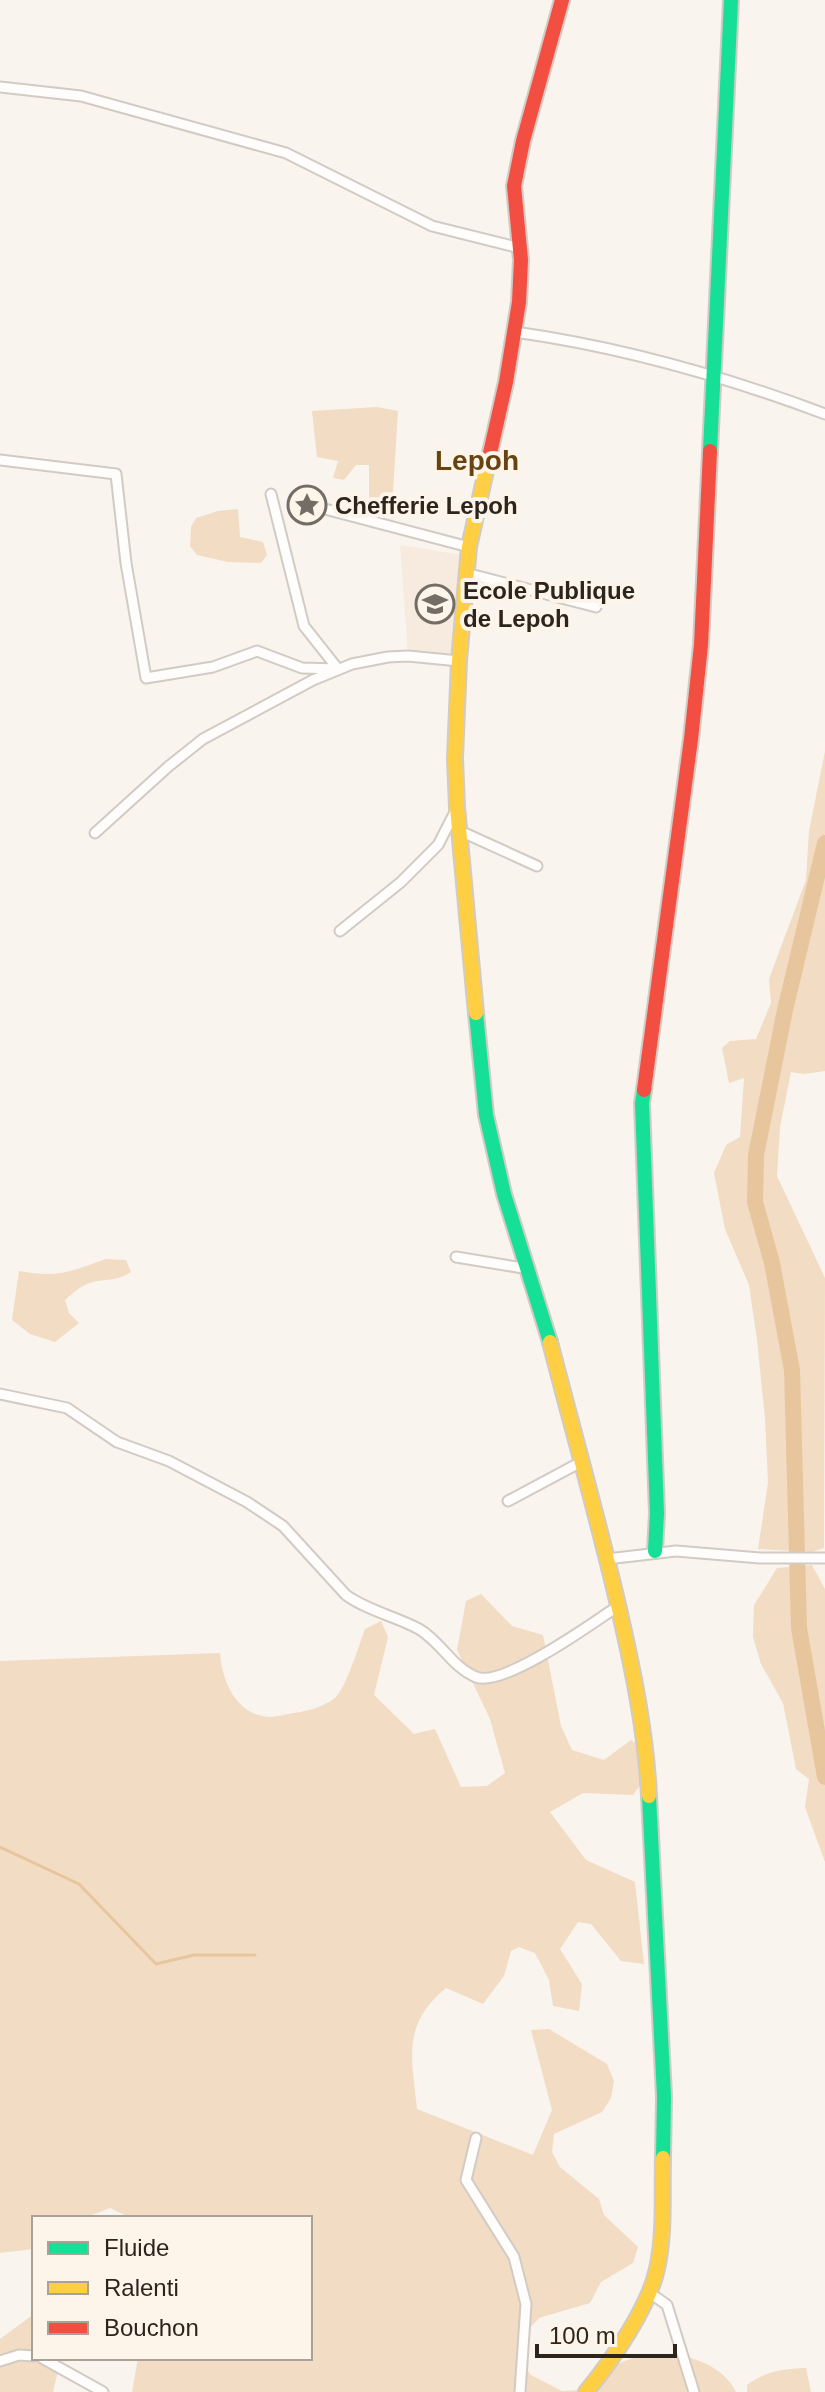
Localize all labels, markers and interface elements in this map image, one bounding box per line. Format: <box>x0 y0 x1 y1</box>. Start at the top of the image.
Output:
district label: Lepoh <box>435 445 519 476</box>
place icon: Chefferie Lepoh <box>286 484 328 526</box>
place label: Chefferie Lepoh <box>335 492 518 519</box>
place label: Ecole Publique de Lepoh <box>463 577 635 632</box>
school or university icon: Ecole Publique de Lepoh <box>414 583 456 625</box>
legend <box>32 2216 312 2360</box>
text: Fluide <box>104 2234 169 2261</box>
text: Ralenti <box>104 2274 179 2301</box>
scale bar <box>537 2308 675 2358</box>
text: Bouchon <box>104 2314 199 2341</box>
text: 100 m <box>549 2322 616 2349</box>

